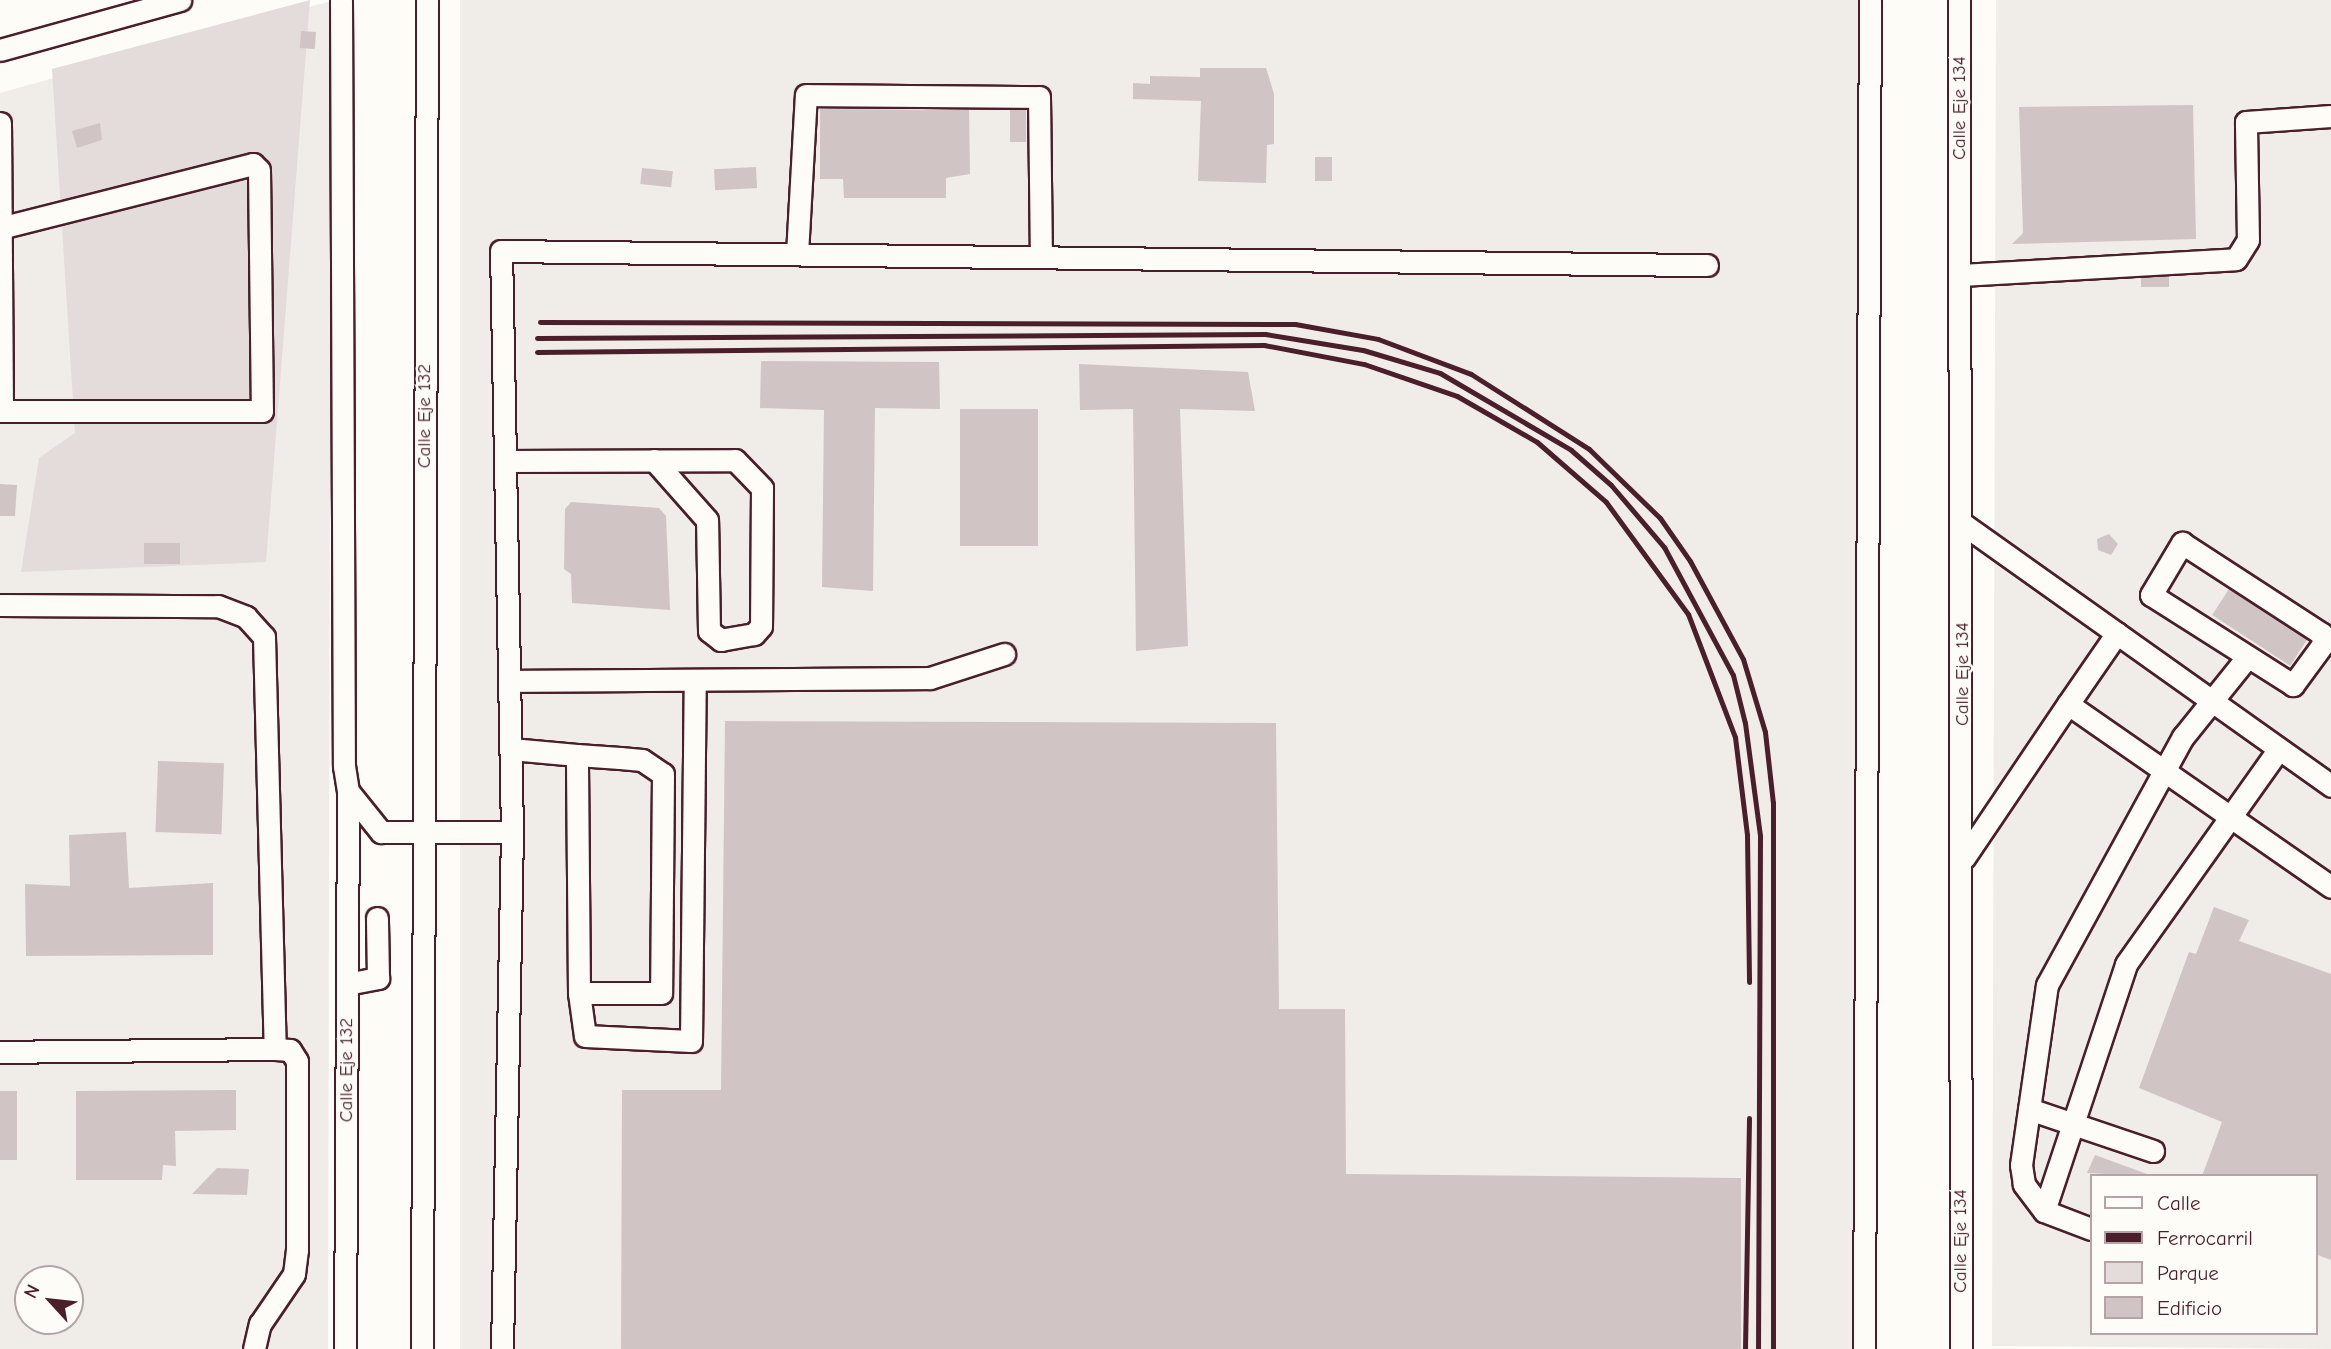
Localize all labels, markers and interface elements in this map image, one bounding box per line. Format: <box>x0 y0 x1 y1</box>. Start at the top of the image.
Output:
street label: Calle Eje 134 <box>1949 56 1971 160</box>
street label: Calle Eje 132 <box>414 364 436 468</box>
street label: Calle Eje 134 <box>1952 622 1974 726</box>
street label: Calle Eje 132 <box>336 1018 358 1122</box>
legend <box>2090 1174 2317 1335</box>
street label: Calle Eje 134 <box>1950 1189 1972 1293</box>
text: Calle <box>2157 1191 2200 1215</box>
text: Ferrocarril <box>2157 1226 2253 1250</box>
text: Parque <box>2157 1261 2219 1285</box>
north arrow <box>14 1265 84 1335</box>
text: N <box>19 1281 45 1302</box>
text: Edificio <box>2157 1296 2222 1320</box>

